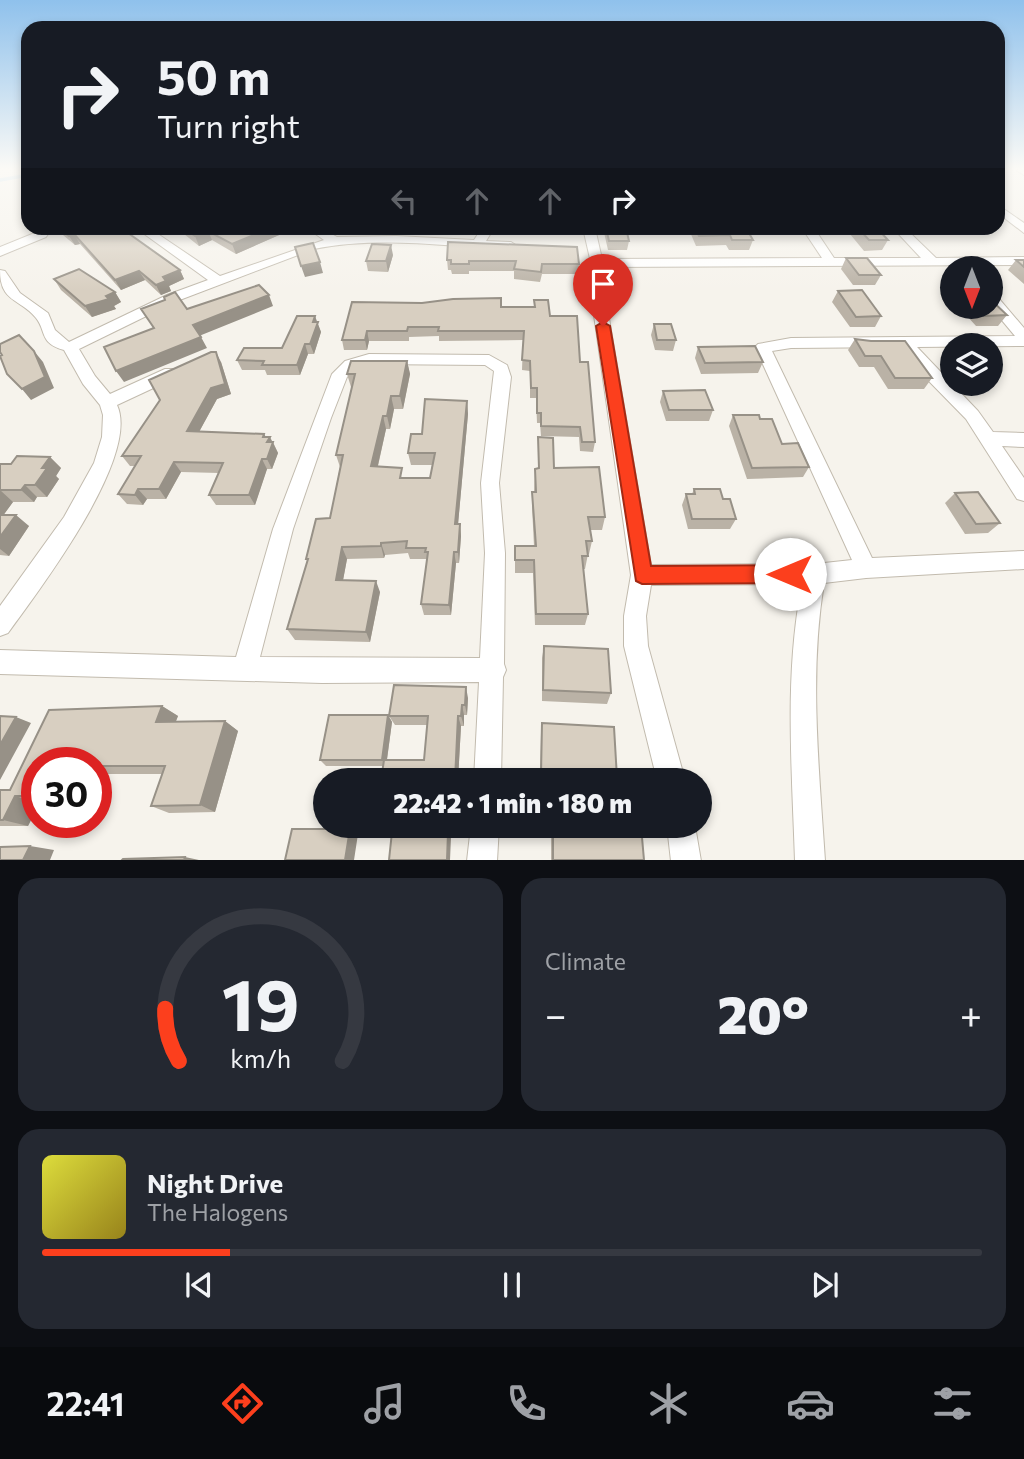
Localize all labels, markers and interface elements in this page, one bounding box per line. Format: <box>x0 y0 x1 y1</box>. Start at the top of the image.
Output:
text: 50 m <box>157 45 270 105</box>
icon: right <box>42 49 133 140</box>
text: Turn right <box>157 105 300 145</box>
icon: left <box>385 182 423 220</box>
icon: ahead <box>458 182 496 220</box>
icon: ahead <box>531 182 569 220</box>
icon: right <box>604 182 642 220</box>
pin <box>573 254 633 326</box>
north arrow <box>940 256 1003 318</box>
map controls <box>940 256 1003 396</box>
icon: arrive <box>584 265 622 303</box>
button: layers <box>940 333 1003 396</box>
position arrow <box>753 537 827 611</box>
speed limit sign: 30 <box>21 747 112 838</box>
text: 22:42 · 1 min · 180 m <box>393 787 632 818</box>
text: Climate <box>545 947 626 975</box>
text: 19 <box>222 957 299 1046</box>
text: 20° <box>717 981 809 1045</box>
text: − <box>545 990 567 1037</box>
text: + <box>960 990 982 1037</box>
text: km/h <box>230 1042 291 1072</box>
text: Night Drive <box>147 1167 283 1198</box>
text: The Halogens <box>147 1198 288 1226</box>
icon: previous <box>180 1266 218 1304</box>
icon: pause <box>493 1266 531 1304</box>
icon: next <box>806 1266 844 1304</box>
icon: directions <box>218 1379 267 1428</box>
icon: music <box>360 1379 409 1428</box>
icon: phone <box>502 1379 551 1428</box>
icon: climate <box>644 1379 693 1428</box>
icon: car <box>786 1379 835 1428</box>
icon: filters <box>928 1379 977 1428</box>
text: 22:41 <box>47 1383 125 1423</box>

